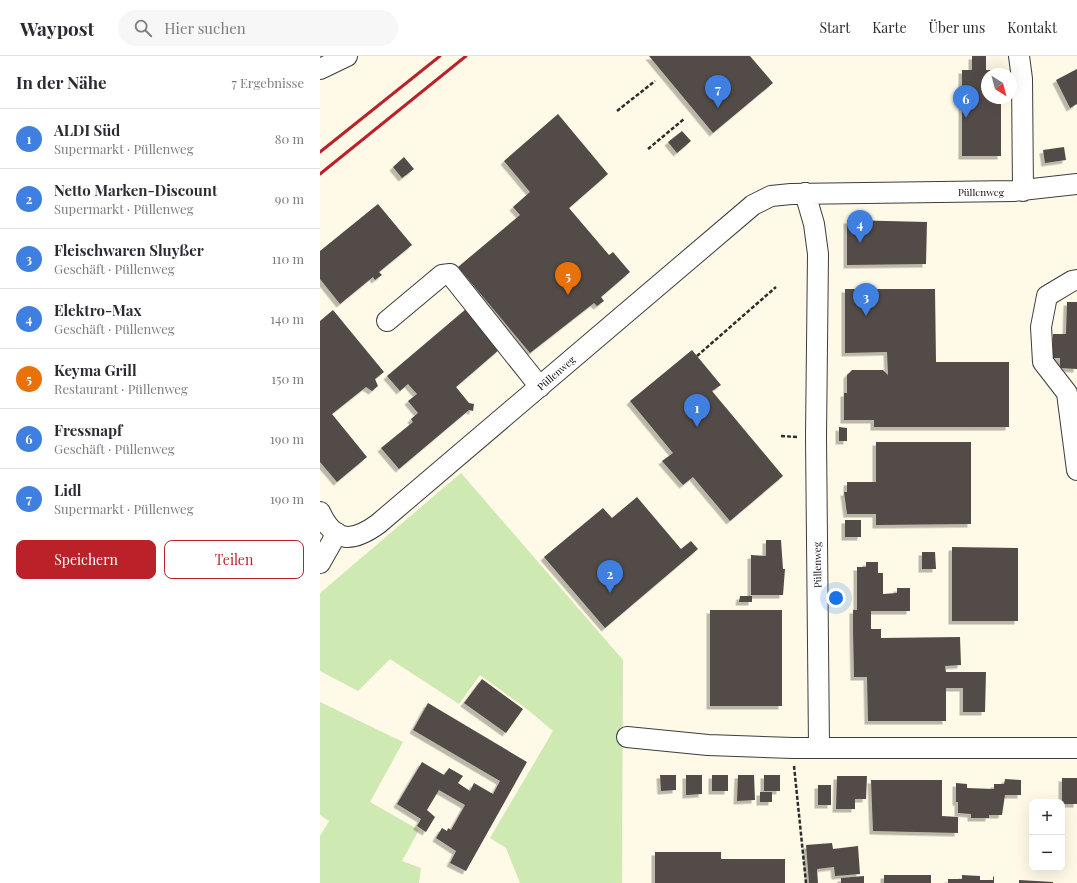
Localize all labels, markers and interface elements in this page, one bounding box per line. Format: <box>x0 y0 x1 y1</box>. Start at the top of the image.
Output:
search box <box>118 10 398 46</box>
text: Waypost <box>20 15 94 41</box>
icon: search <box>132 17 154 39</box>
text: Hier suchen <box>164 18 246 38</box>
text: Start <box>819 18 850 37</box>
text: Karte <box>872 18 907 37</box>
text: Über uns <box>929 18 985 37</box>
text: Kontakt <box>1007 18 1057 37</box>
north arrow <box>981 68 1017 104</box>
text: In der Nähe <box>16 71 107 93</box>
text: 7 Ergebnisse <box>232 74 304 91</box>
pin: 7 <box>705 75 731 108</box>
pin: 6 <box>953 85 979 118</box>
text: ALDI Süd <box>54 120 120 140</box>
text: 1 <box>27 130 31 147</box>
text: 80 m <box>275 130 304 147</box>
text: Supermarkt · Püllenweg <box>54 140 194 157</box>
text: Netto Marken-Discount <box>54 180 217 200</box>
street label: Püllenweg <box>958 185 1005 199</box>
text: 2 <box>26 190 32 207</box>
text: 90 m <box>275 190 304 207</box>
text: Supermarkt · Püllenweg <box>54 200 194 217</box>
pin: 4 <box>847 210 873 243</box>
text: Fleischwaren Sluyßer <box>54 240 204 260</box>
text: 3 <box>26 250 32 267</box>
text: 110 m <box>272 250 304 267</box>
text: Geschäft · Püllenweg <box>54 260 175 277</box>
pin: 5 <box>555 262 581 295</box>
pin: 3 <box>853 283 879 316</box>
text: Elektro-Max <box>54 300 142 320</box>
text: 4 <box>26 310 32 327</box>
text: 140 m <box>270 310 304 327</box>
text: Geschäft · Püllenweg <box>54 320 175 337</box>
street label: Püllenweg <box>534 352 579 393</box>
text: Keyma Grill <box>54 360 137 380</box>
text: 5 <box>26 370 32 387</box>
text: 150 m <box>271 370 304 387</box>
text: Restaurant · Püllenweg <box>54 380 188 397</box>
pin: 1 <box>684 394 710 427</box>
text: Fressnapf <box>54 420 122 440</box>
text: 6 <box>25 430 33 447</box>
text: 190 m <box>270 430 304 447</box>
text: Geschäft · Püllenweg <box>54 440 175 457</box>
text: Lidl <box>54 480 82 500</box>
text: 7 <box>26 490 32 507</box>
text: 190 m <box>270 490 304 507</box>
text: Supermarkt · Püllenweg <box>54 500 194 517</box>
button: Speichern <box>16 540 156 579</box>
button: Teilen <box>164 540 304 579</box>
street label: Püllenweg <box>810 541 824 588</box>
pin: 2 <box>597 560 623 593</box>
your location <box>826 588 846 608</box>
map controls <box>1029 799 1065 871</box>
button: + <box>1029 799 1065 835</box>
button: − <box>1029 835 1065 871</box>

